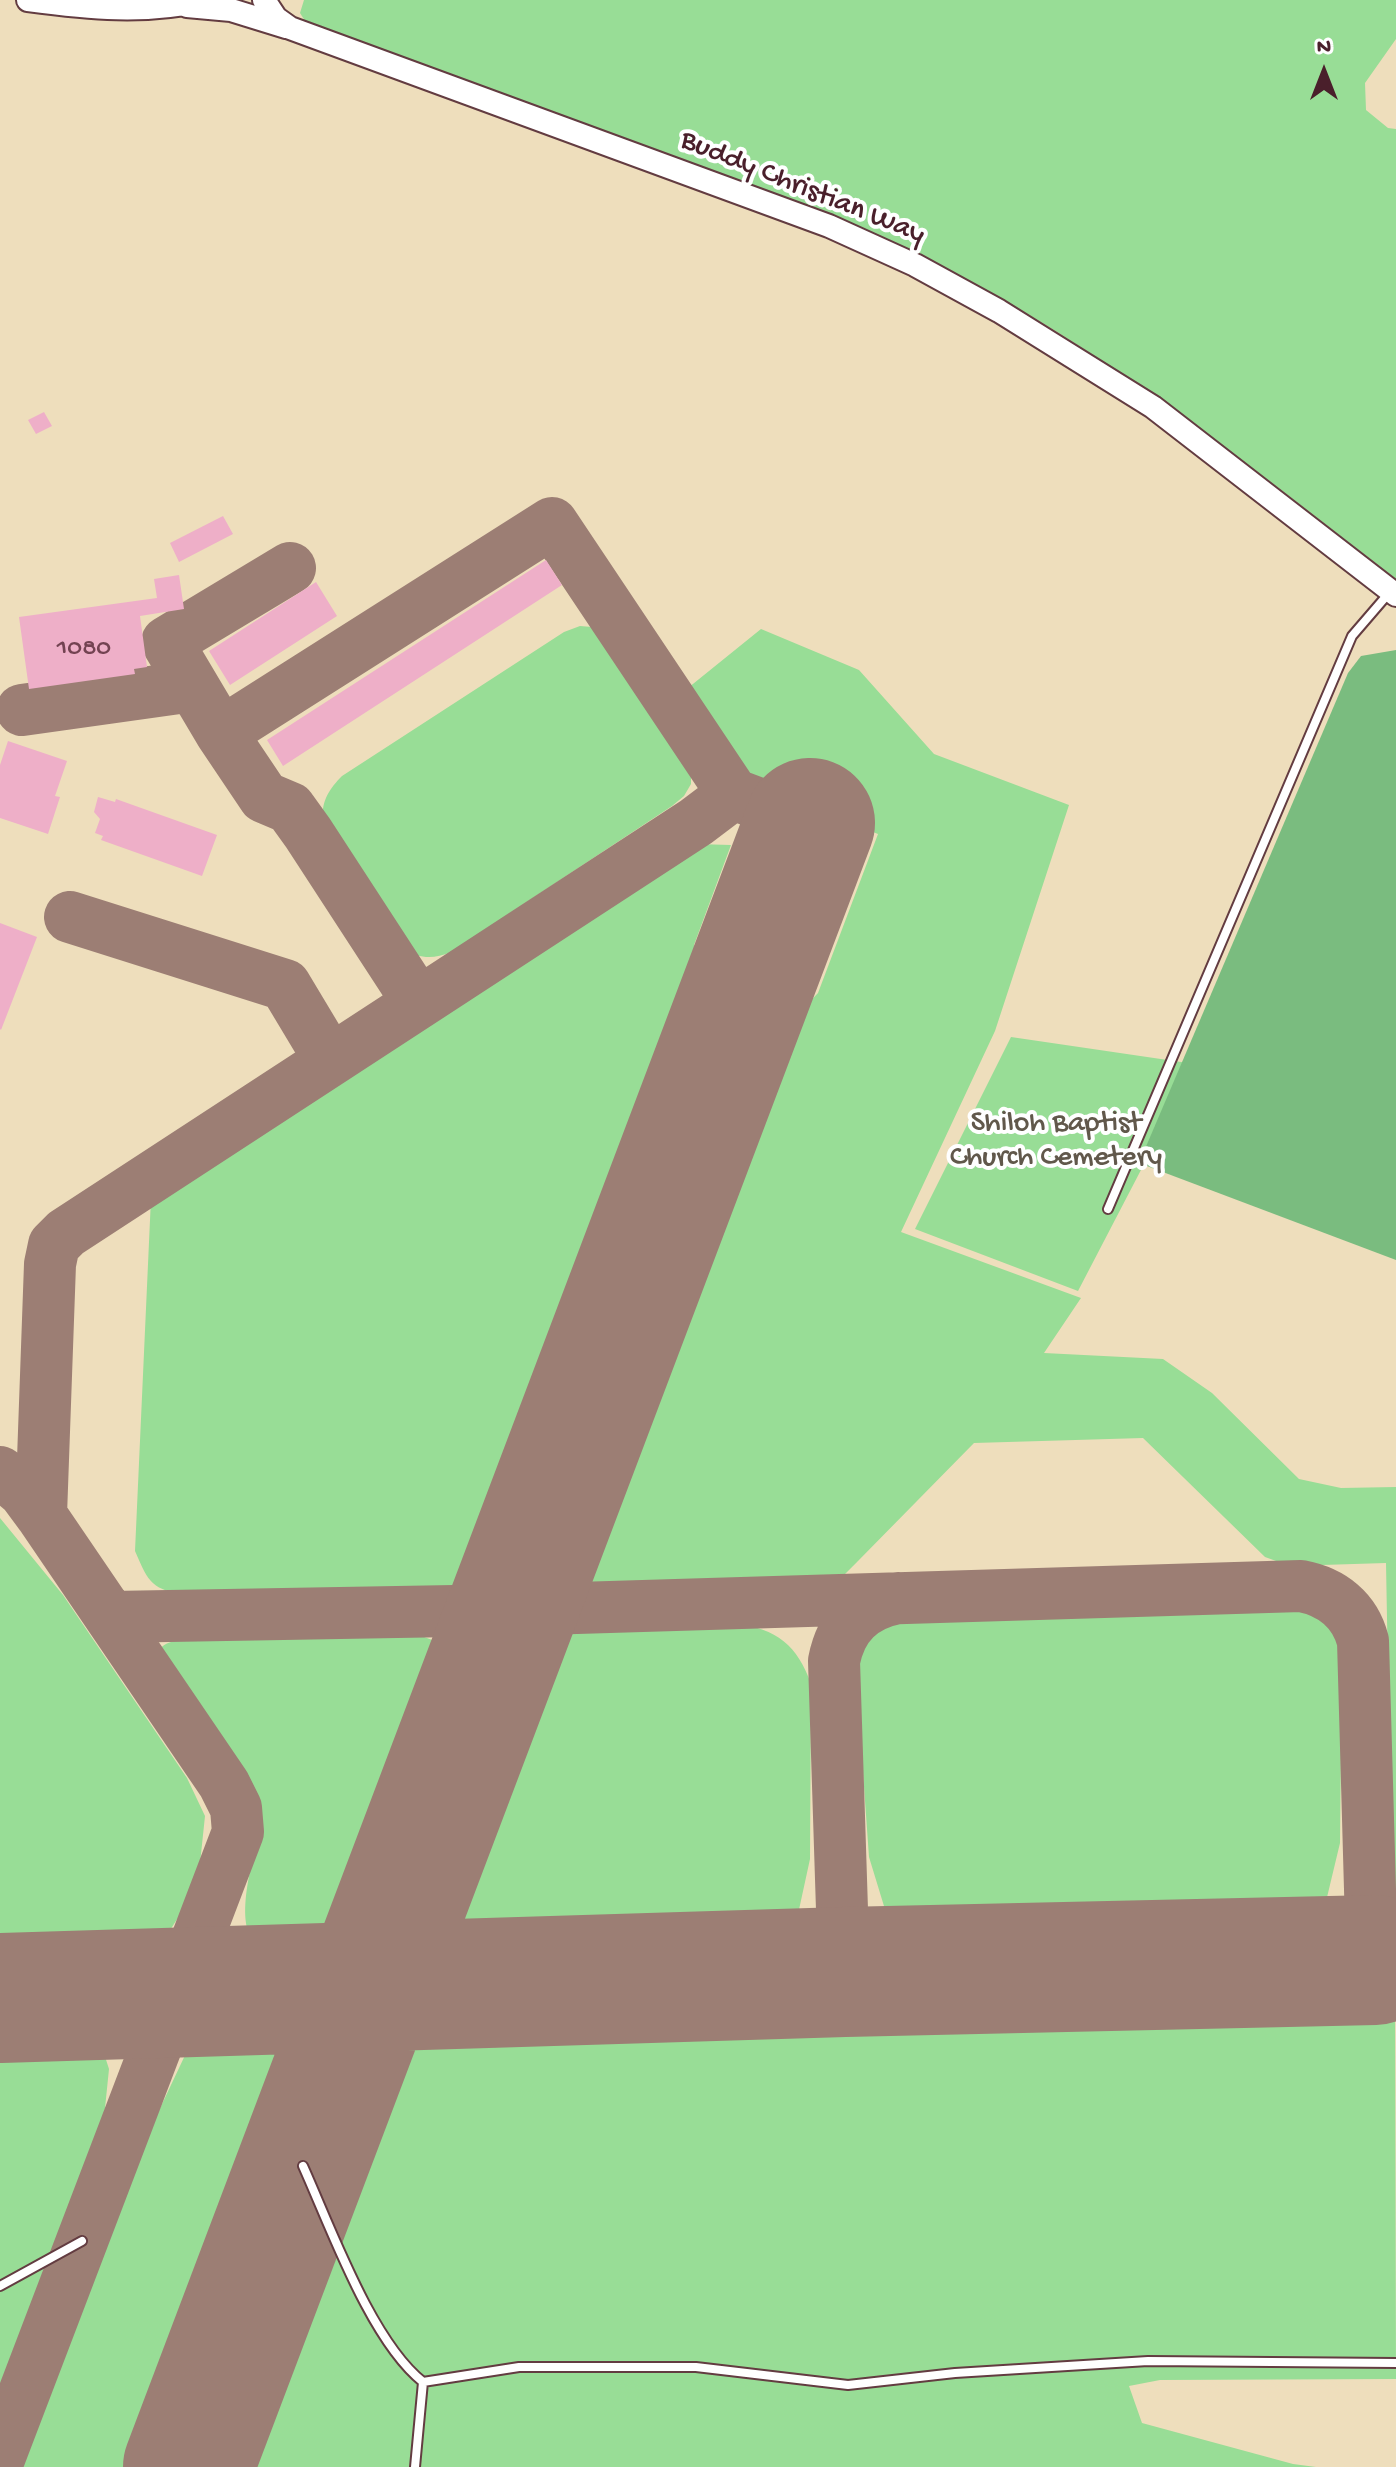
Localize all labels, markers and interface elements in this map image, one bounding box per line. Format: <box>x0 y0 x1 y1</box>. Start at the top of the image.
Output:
north arrow <box>1284 32 1364 112</box>
text: N <box>1317 35 1331 61</box>
street label: Buddy Christian Way <box>674 123 930 255</box>
house number: 1080 <box>57 634 111 666</box>
park label: Shiloh Baptist Church Cemetery <box>950 1107 1162 1178</box>

